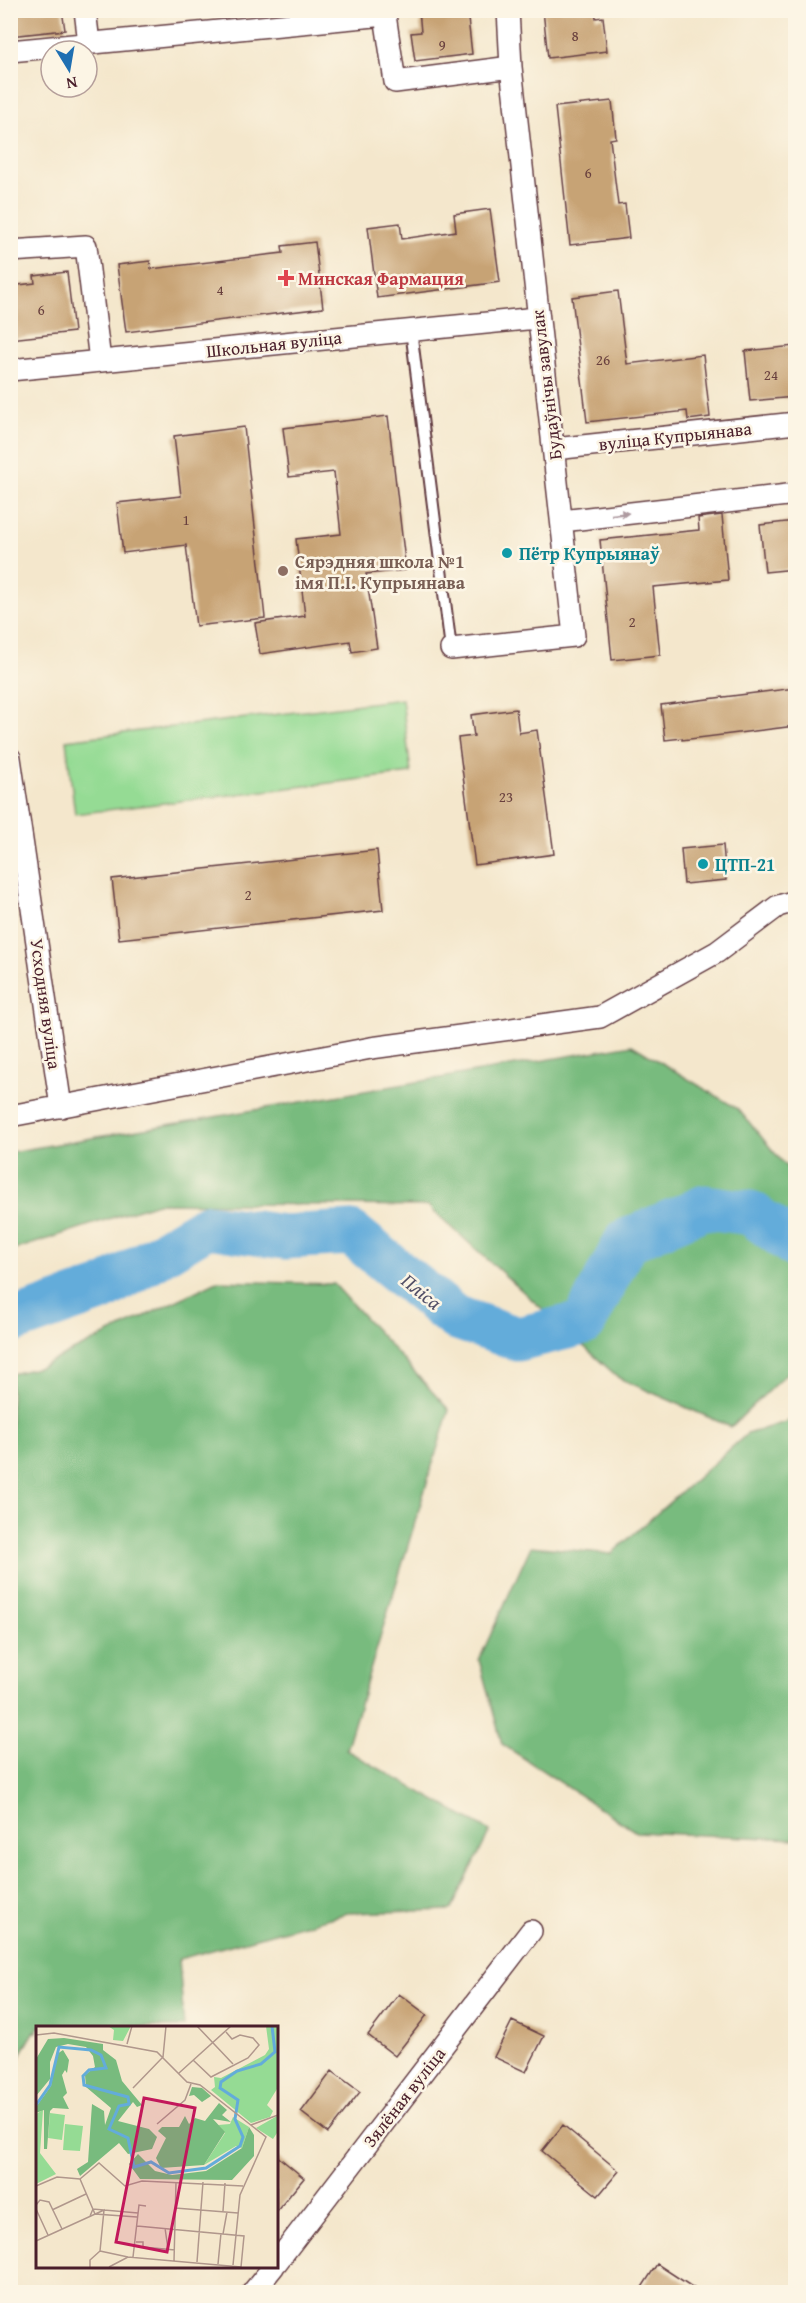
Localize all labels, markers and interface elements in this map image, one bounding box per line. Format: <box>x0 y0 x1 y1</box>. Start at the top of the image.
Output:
house number: 8 <box>571 25 579 46</box>
house number: 9 <box>438 34 446 55</box>
north arrow <box>39 39 99 99</box>
text: N <box>64 71 79 97</box>
house number: 6 <box>584 162 592 183</box>
place label: Минская Фармация <box>298 265 464 292</box>
marker: Минская Фармация <box>279 271 293 285</box>
house number: 4 <box>216 279 224 300</box>
house number: 6 <box>37 299 45 320</box>
street label: Будаўнічы завулак <box>523 308 569 461</box>
street label: Школьная вуліца <box>205 323 343 365</box>
house number: 26 <box>596 349 610 370</box>
house number: 24 <box>764 364 778 385</box>
street label: вуліца Купрыянава <box>597 414 753 457</box>
house number: 1 <box>182 509 190 530</box>
one-way arrow <box>610 509 629 519</box>
place label: Пётр Купрыянаў <box>519 540 660 567</box>
marker: Пётр Купрыянаў <box>500 546 514 560</box>
place label: Сярэдняя школа №1 імя П.І. Купрыянава <box>295 548 466 596</box>
marker: Сярэдняя школа №1 імя П.І. Купрыянава <box>276 564 290 578</box>
house number: 2 <box>628 611 636 632</box>
house number: 23 <box>499 786 513 807</box>
place label: ЦТП-21 <box>715 851 775 878</box>
marker: ЦТП-21 <box>696 857 710 871</box>
house number: 2 <box>244 884 252 905</box>
street label: Усходняя вуліца <box>23 937 69 1071</box>
water label: Пліса <box>396 1266 449 1317</box>
inset map <box>36 2026 278 2267</box>
street label: Зялёная вуліца <box>356 2041 452 2153</box>

